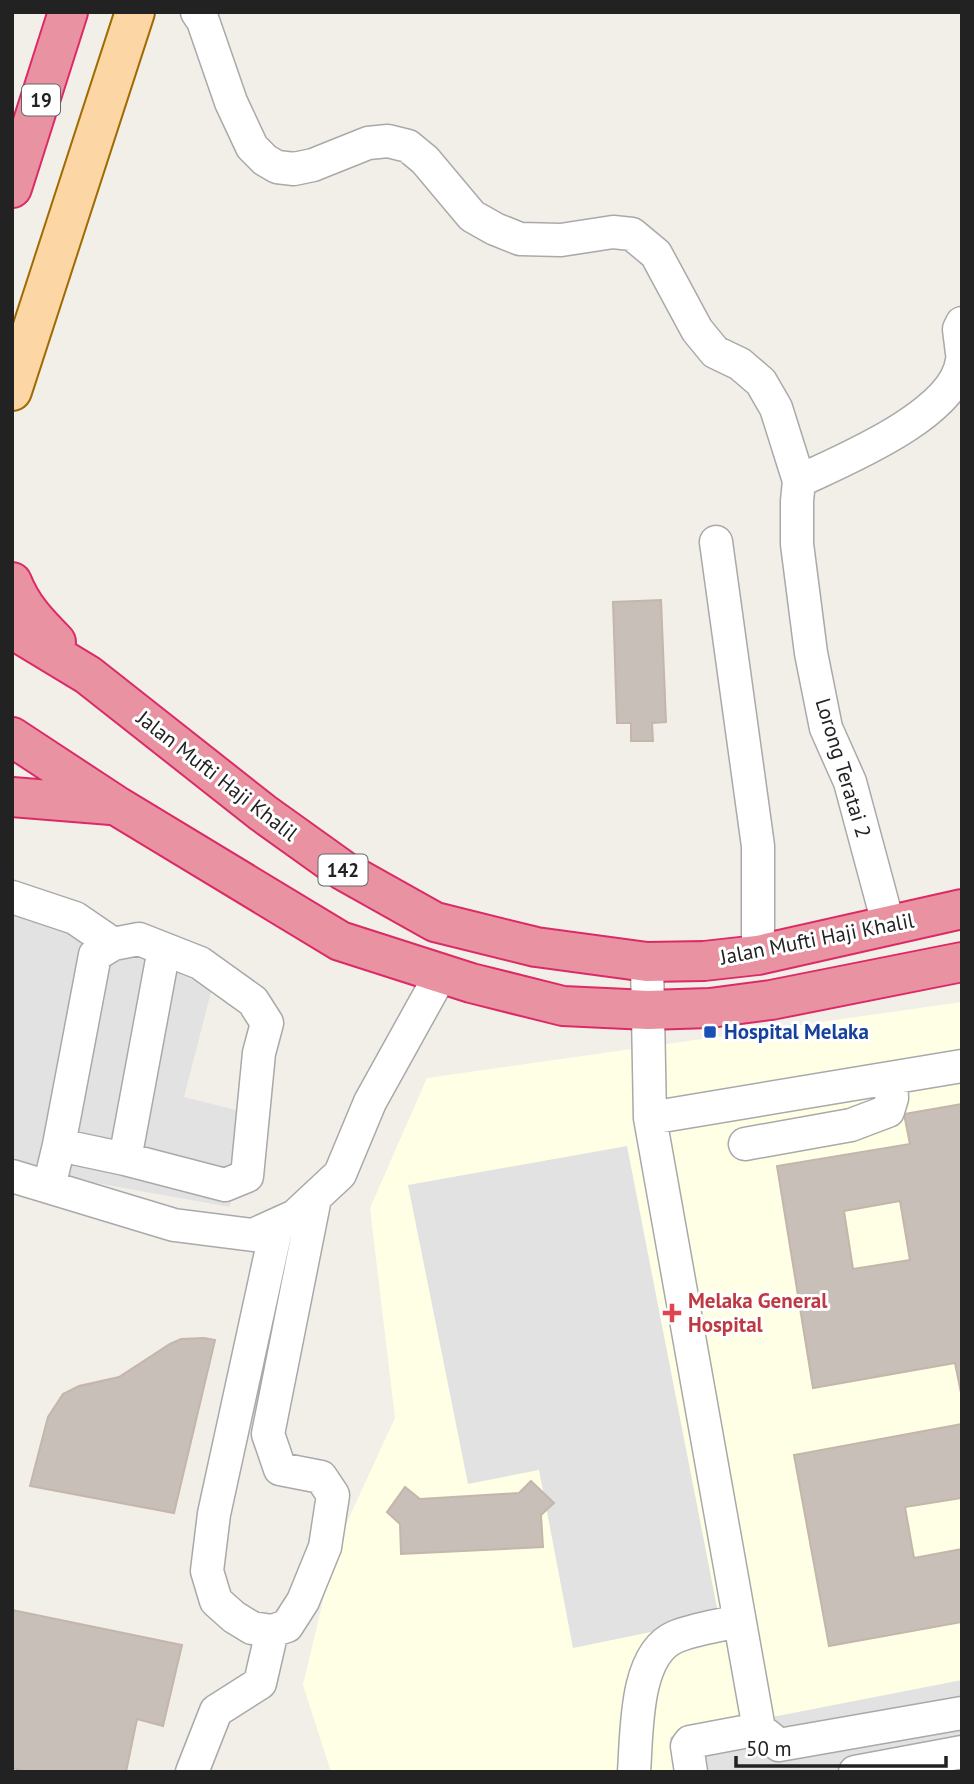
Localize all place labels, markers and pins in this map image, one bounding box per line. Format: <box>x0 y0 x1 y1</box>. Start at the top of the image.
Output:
place label: Hospital Melaka <box>724 1018 869 1045</box>
marker: Hospital Melaka <box>702 1024 718 1040</box>
place label: Melaka General Hospital <box>688 1287 828 1338</box>
marker: Melaka General Hospital <box>662 1303 682 1323</box>

